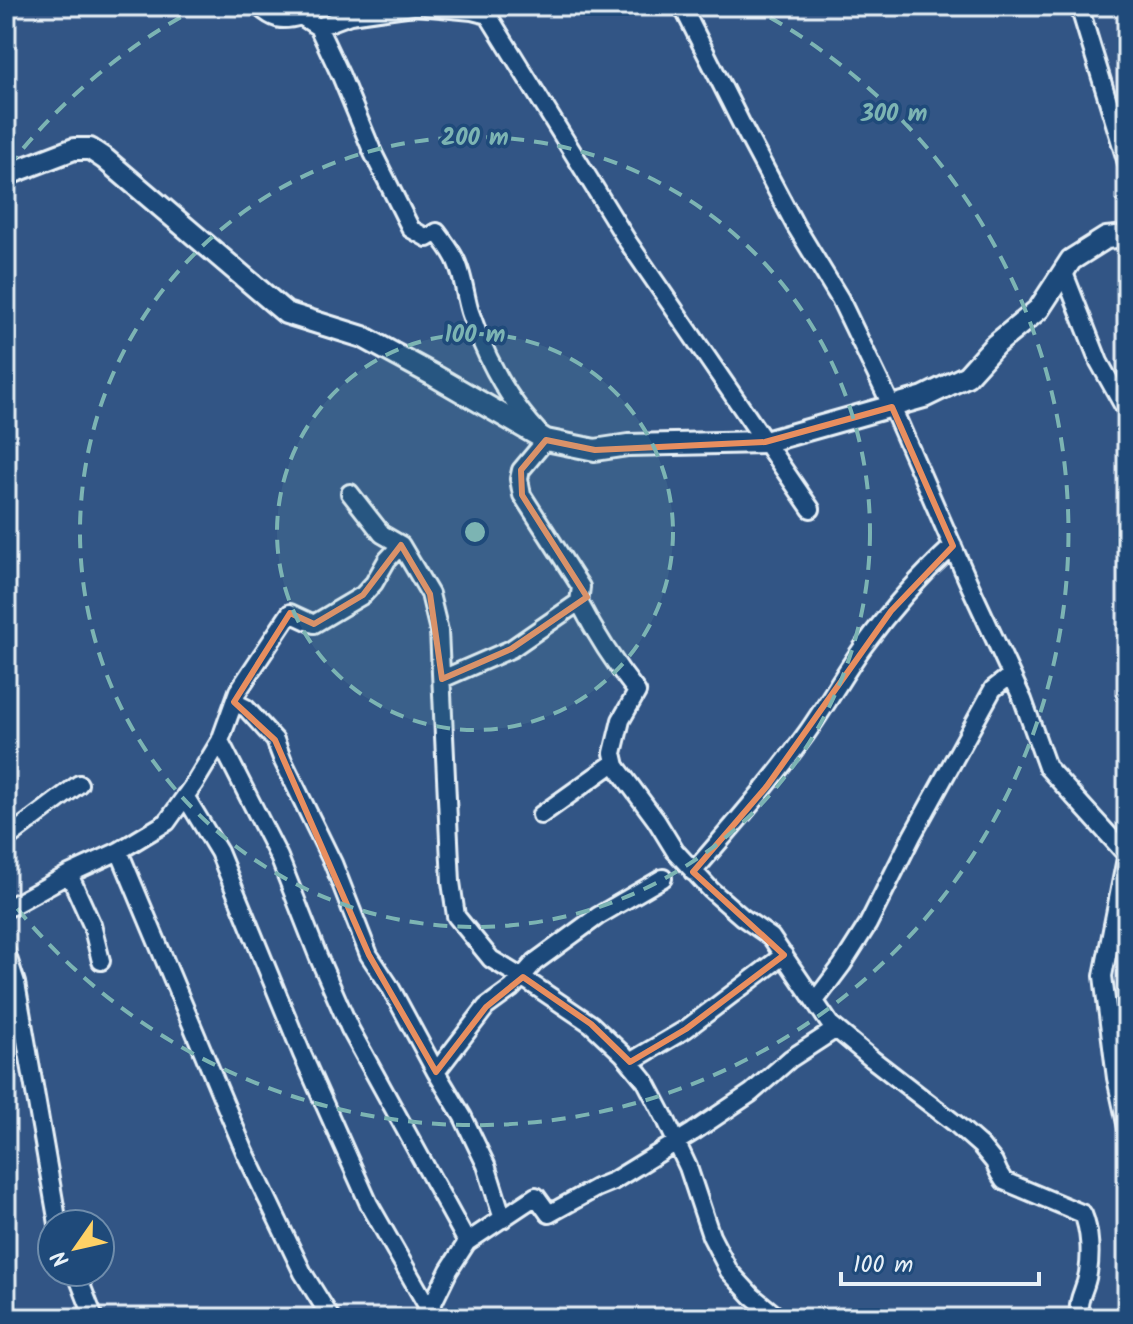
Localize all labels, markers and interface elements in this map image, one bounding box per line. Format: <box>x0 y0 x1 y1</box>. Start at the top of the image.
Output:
text: 300 m <box>860 95 927 134</box>
text: 200 m <box>441 119 509 158</box>
text: 100 m <box>445 316 505 355</box>
centre of rings <box>461 518 489 546</box>
north arrow <box>36 1208 116 1288</box>
scale bar <box>841 1236 1039 1286</box>
text: N <box>43 1242 80 1273</box>
text: 100 m <box>853 1246 913 1285</box>

